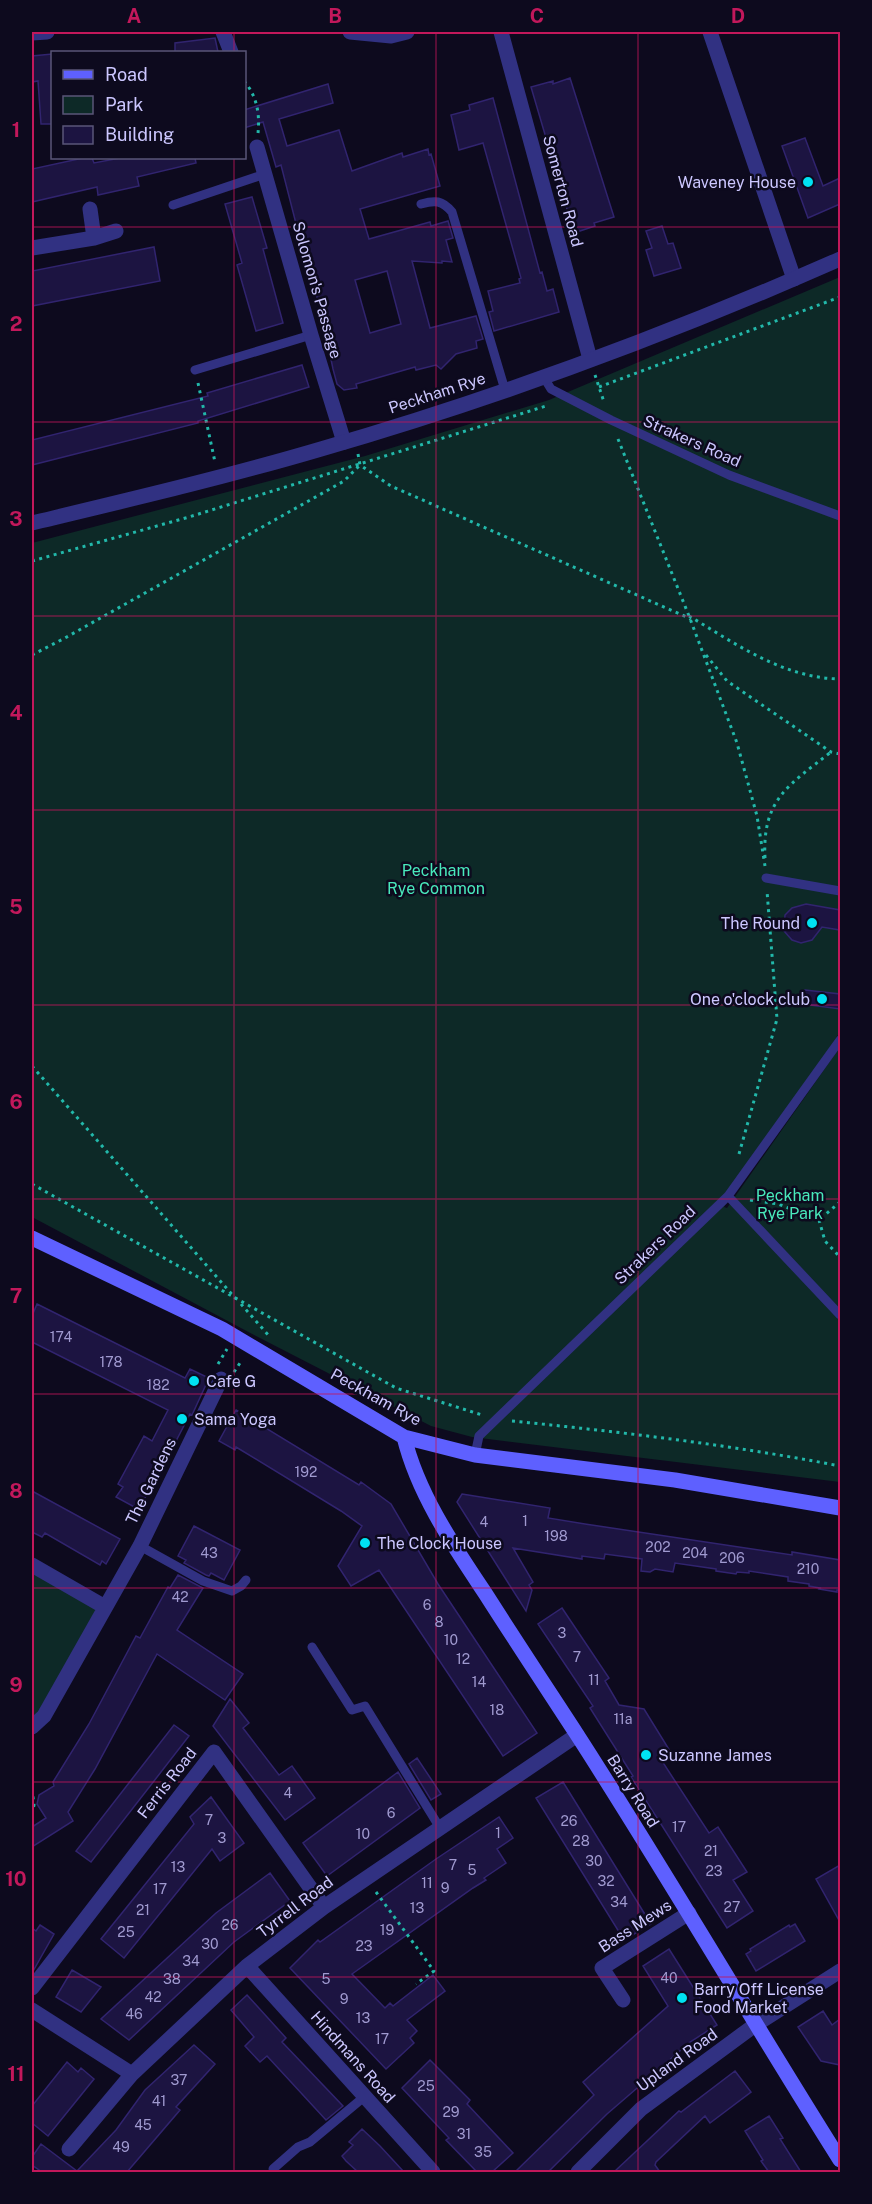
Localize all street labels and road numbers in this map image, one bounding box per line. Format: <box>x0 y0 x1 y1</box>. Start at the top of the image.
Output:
street label: Somerton Road <box>539 133 587 249</box>
street label: Solomon's Passage <box>288 219 346 361</box>
street label: Peckham Rye <box>386 368 488 418</box>
street label: Strakers Road <box>640 411 744 471</box>
street label: Strakers Road <box>611 1202 699 1288</box>
street label: Peckham Rye <box>327 1364 425 1430</box>
street label: The Gardens <box>122 1435 180 1527</box>
street label: Ferris Road <box>133 1744 201 1822</box>
street label: Barry Road <box>603 1751 663 1831</box>
street label: Tyrrell Road <box>253 1872 337 1942</box>
street label: Bass Mews <box>595 1895 675 1957</box>
street label: Hindmans Road <box>307 2007 399 2107</box>
street label: Upland Road <box>633 2024 721 2096</box>

